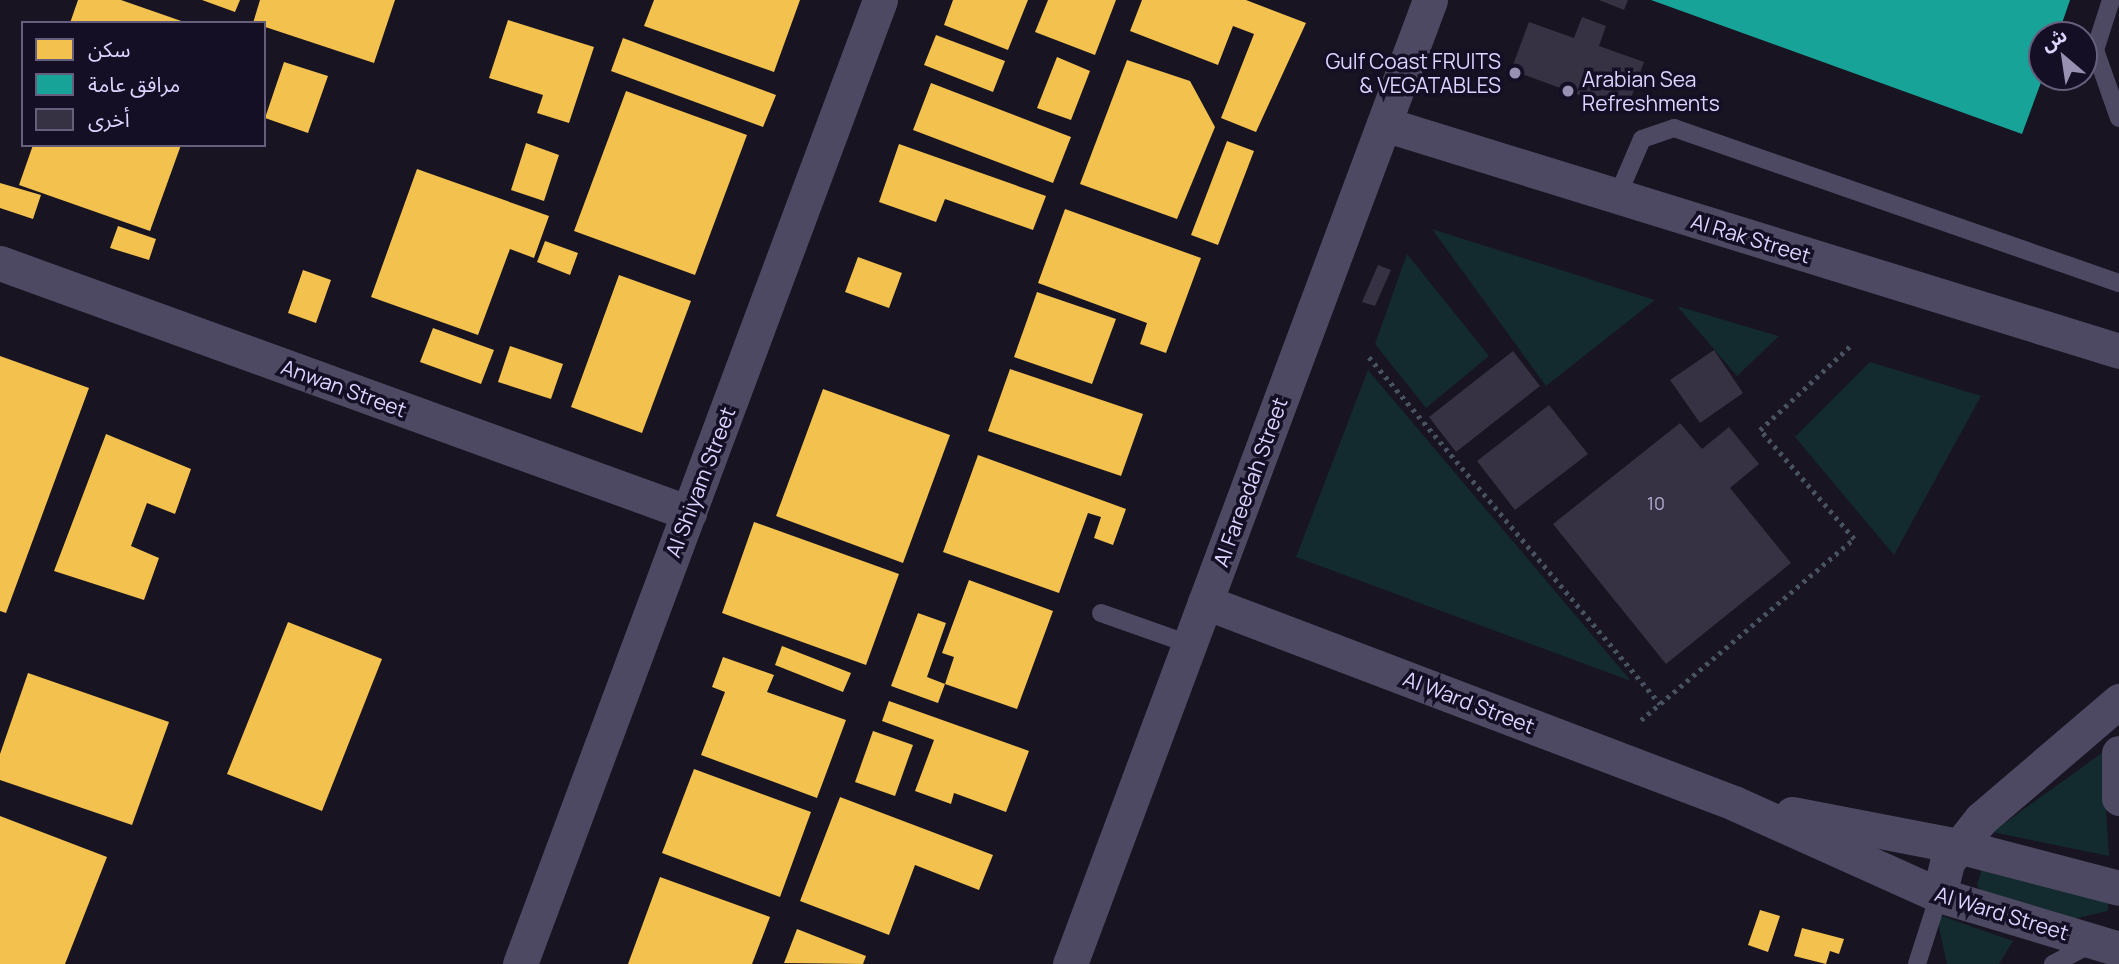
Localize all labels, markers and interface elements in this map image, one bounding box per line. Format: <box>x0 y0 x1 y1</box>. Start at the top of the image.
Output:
legend <box>21 21 266 147</box>
north arrow <box>2028 21 2098 91</box>
text: ش <box>2036 22 2071 57</box>
text: سكن <box>88 35 130 63</box>
place label: Gulf Coast FRUITS & VEGATABLES <box>1325 48 1501 98</box>
marker: Gulf Coast FRUITS & VEGATABLES <box>1507 65 1523 81</box>
place label: Arabian Sea Refreshments <box>1582 66 1720 116</box>
text: مرافق عامة <box>88 70 180 98</box>
marker: Arabian Sea Refreshments <box>1560 83 1576 99</box>
text: أخرى <box>88 105 130 133</box>
street label: Al Rak Street <box>1688 208 1814 268</box>
street label: Anwan Street <box>278 354 410 422</box>
street label: Al Fareedah Street <box>1208 394 1292 570</box>
street label: Al Shiyam Street <box>660 403 740 561</box>
house number: 10 <box>1647 492 1665 514</box>
street label: Al Ward Street <box>1400 665 1538 739</box>
street label: Al Ward Street <box>1932 881 2072 945</box>

